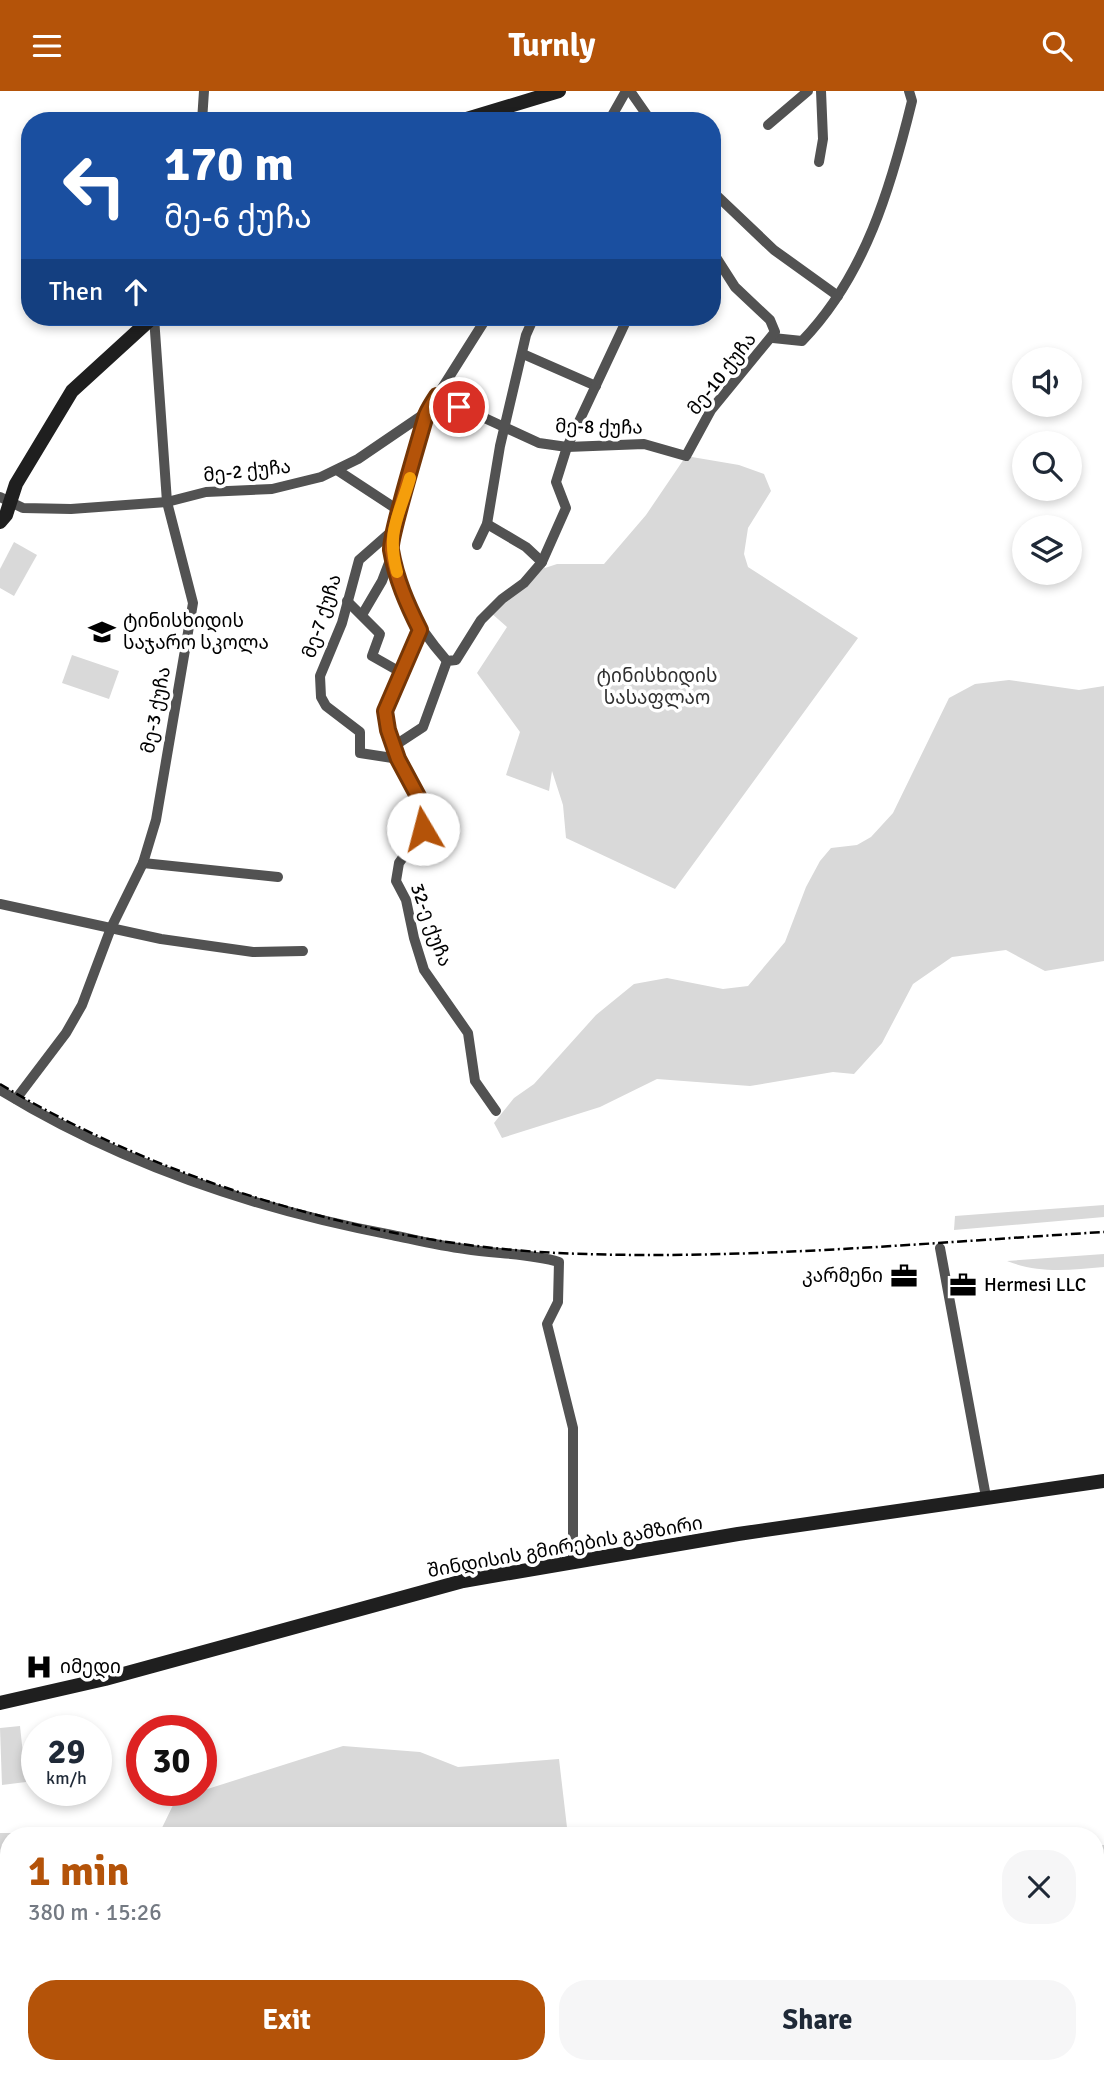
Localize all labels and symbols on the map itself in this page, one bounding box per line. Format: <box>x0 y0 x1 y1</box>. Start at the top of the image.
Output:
street label: მე-10 ქუჩა <box>682 328 762 420</box>
pin <box>429 377 489 437</box>
street label: მე-8 ქუჩა <box>555 414 643 440</box>
street label: მე-2 ქუჩა <box>202 454 292 488</box>
street label: მე-7 ქუჩა <box>297 571 347 661</box>
place label: ტინისხიდის საჯარო სკოლა <box>123 609 269 655</box>
school or university icon: ტინისხიდის საჯარო სკოლა <box>87 617 117 647</box>
park label: ტინისხიდის სასაფლაო <box>597 664 717 710</box>
street label: მე-3 ქუჩა <box>136 665 176 755</box>
position arrow <box>386 792 460 866</box>
street label: 32-ე ქუჩა <box>405 880 457 970</box>
office icon: კარმენი <box>889 1261 919 1291</box>
place label: კარმენი <box>802 1264 883 1288</box>
office icon: Hermesi LLC <box>948 1270 978 1300</box>
place label: Hermesi LLC <box>984 1273 1086 1297</box>
street label: შინდისის გმირების გამზირი <box>426 1511 704 1583</box>
hospital icon: იმედი <box>24 1652 54 1682</box>
place label: იმედი <box>60 1655 121 1679</box>
speed limit sign: 30 <box>126 1715 217 1806</box>

